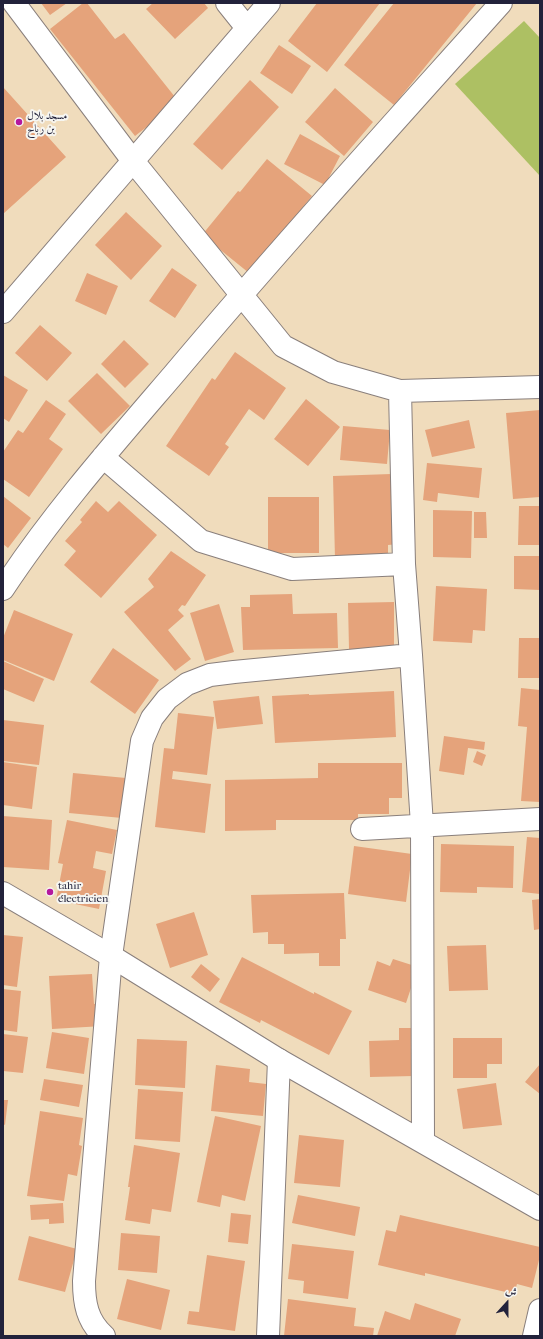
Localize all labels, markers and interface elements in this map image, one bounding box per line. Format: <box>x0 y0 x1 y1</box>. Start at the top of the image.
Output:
place label: مسجد بلال بن رباح <box>27 109 67 135</box>
marker: مسجد بلال بن رباح <box>14 117 24 127</box>
place label: tahir électricien <box>58 879 108 905</box>
marker: tahir électricien <box>45 887 55 897</box>
north arrow <box>487 1283 527 1323</box>
text: ش <box>504 1283 519 1299</box>

